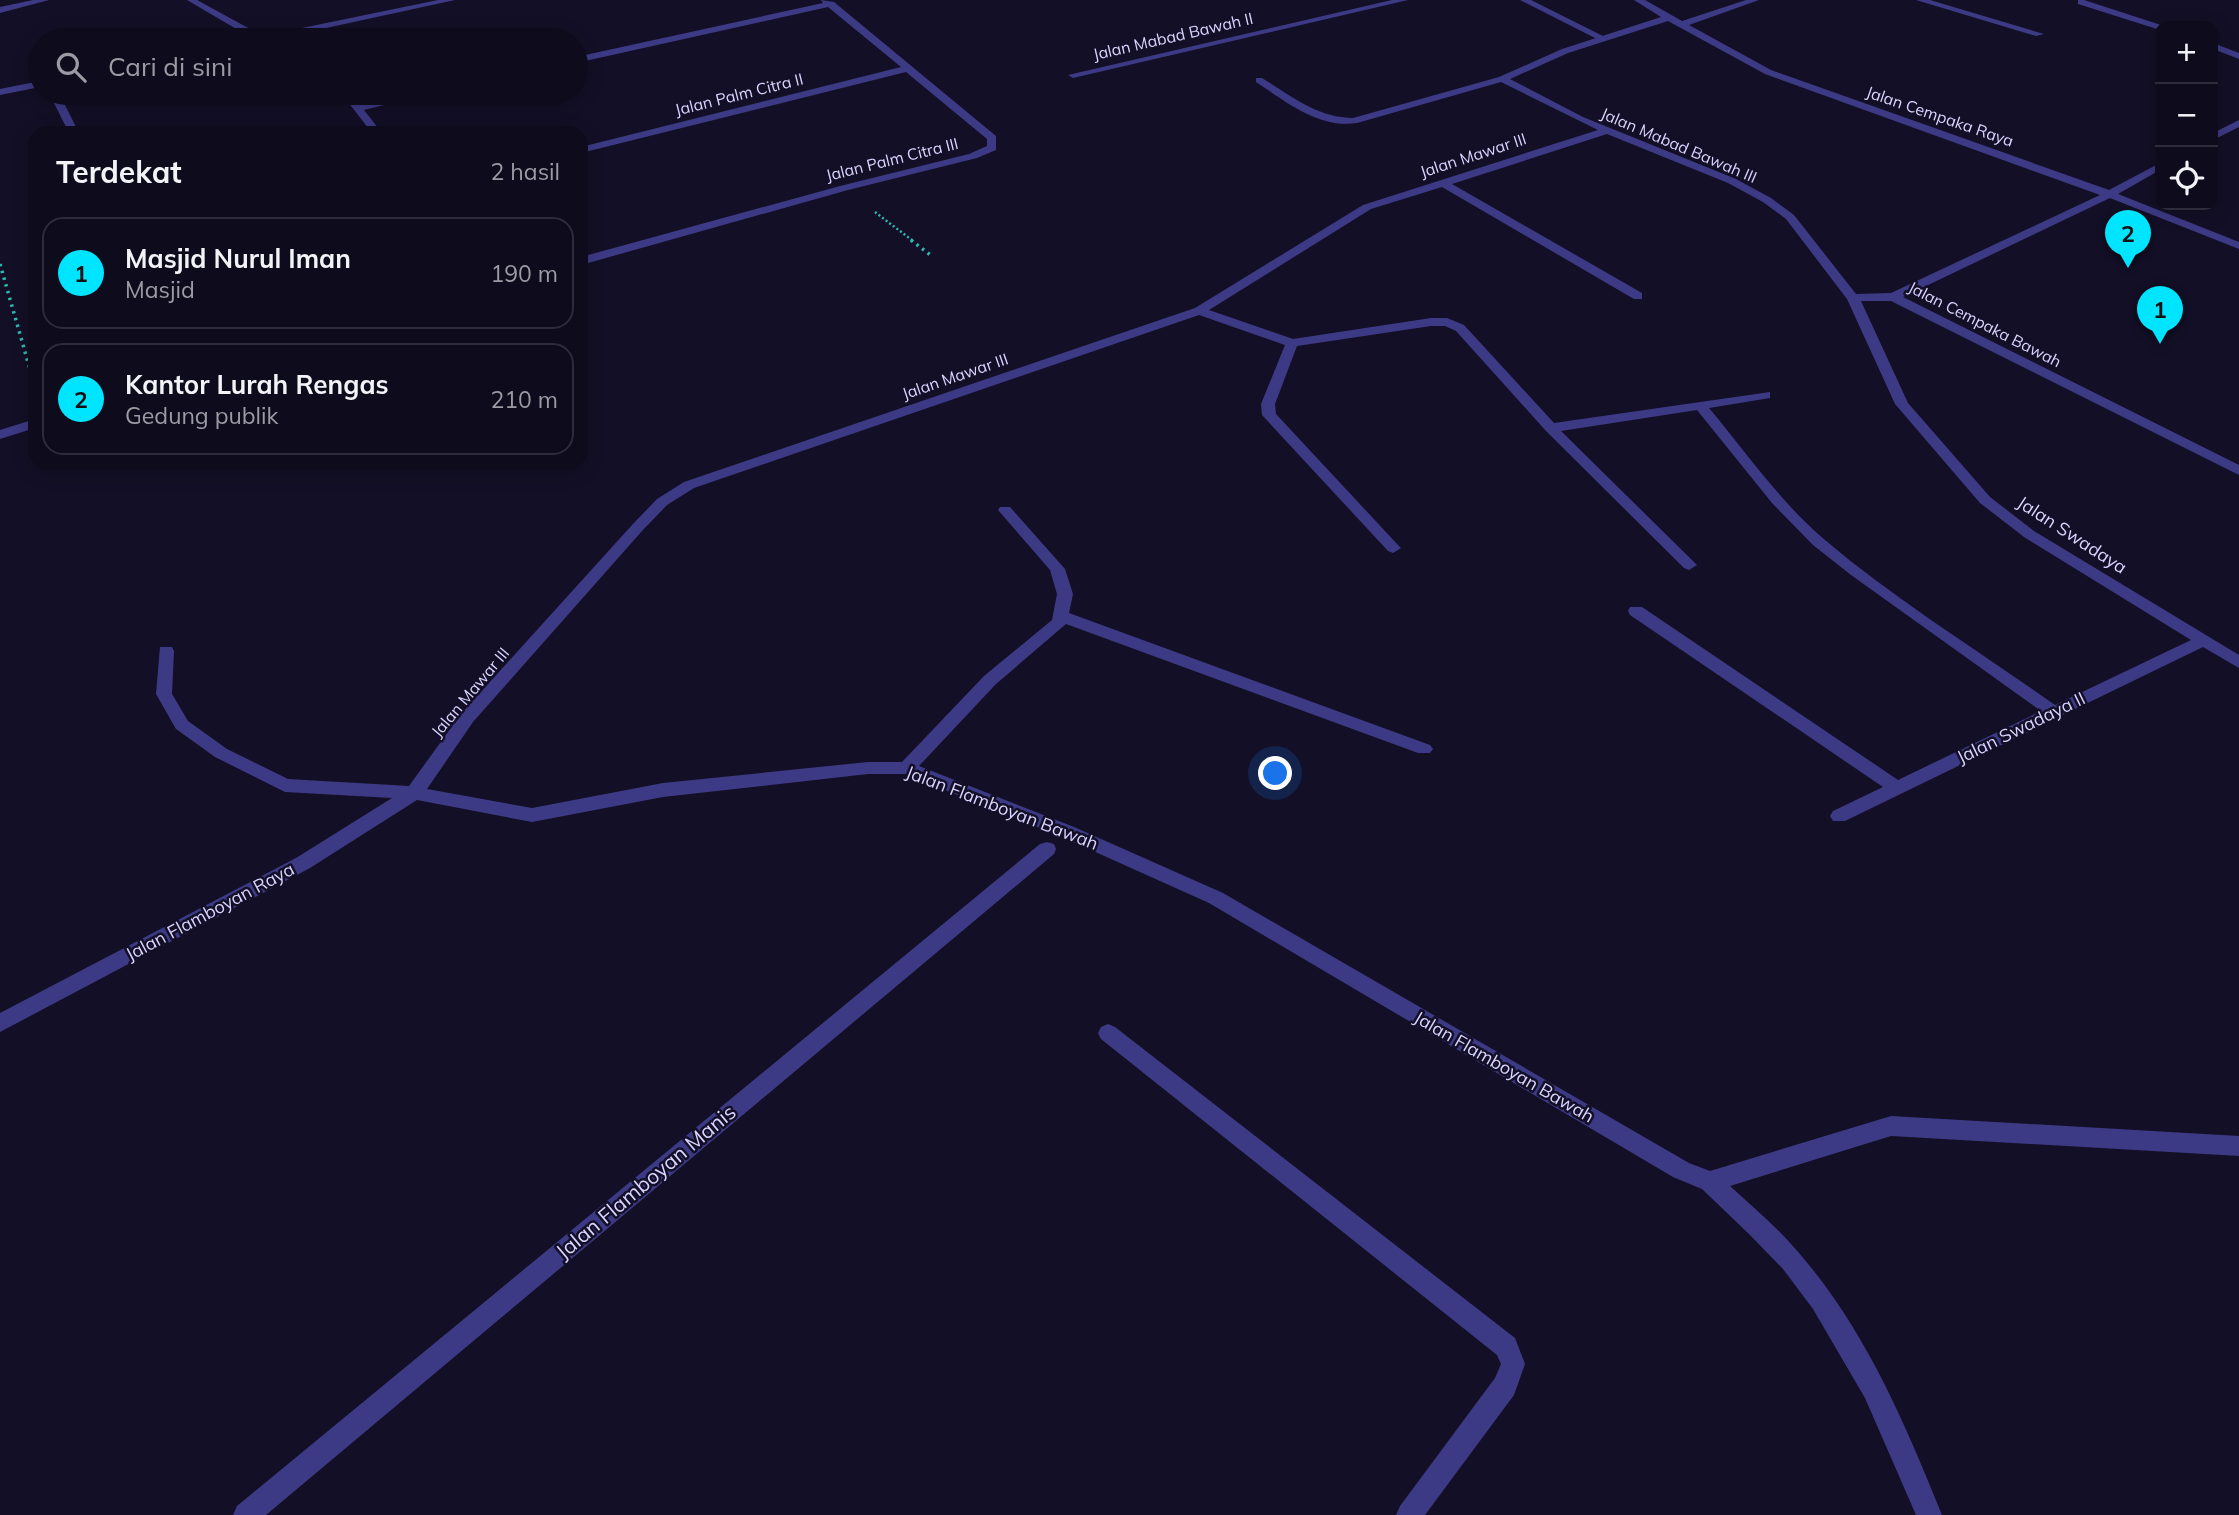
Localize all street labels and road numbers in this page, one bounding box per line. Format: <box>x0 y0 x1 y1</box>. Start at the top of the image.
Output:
street label: Jalan Mabad Bawah II <box>1091 8 1255 64</box>
street label: Jalan Palm Citra II <box>673 68 805 120</box>
street label: Jalan Cempaka Raya <box>1864 81 2016 151</box>
street label: Jalan Mabad Bawah III <box>1598 103 1760 187</box>
street label: Jalan Mawar III <box>1417 128 1529 182</box>
street label: Jalan Palm Citra III <box>824 133 960 185</box>
street label: Jalan Cempaka Bawah <box>1905 277 2065 371</box>
street label: Jalan Mawar III <box>899 349 1011 403</box>
street label: Jalan Swadaya <box>2013 491 2131 579</box>
street label: Jalan Mawar III <box>427 643 513 741</box>
street label: Jalan Swadaya II <box>1953 687 2089 769</box>
street label: Jalan Flamboyan Bawah <box>903 760 1102 855</box>
street label: Jalan Flamboyan Raya <box>121 857 298 966</box>
street label: Jalan Flamboyan Bawah <box>1410 1006 1598 1128</box>
street label: Jalan Flamboyan Manis <box>550 1098 741 1264</box>

